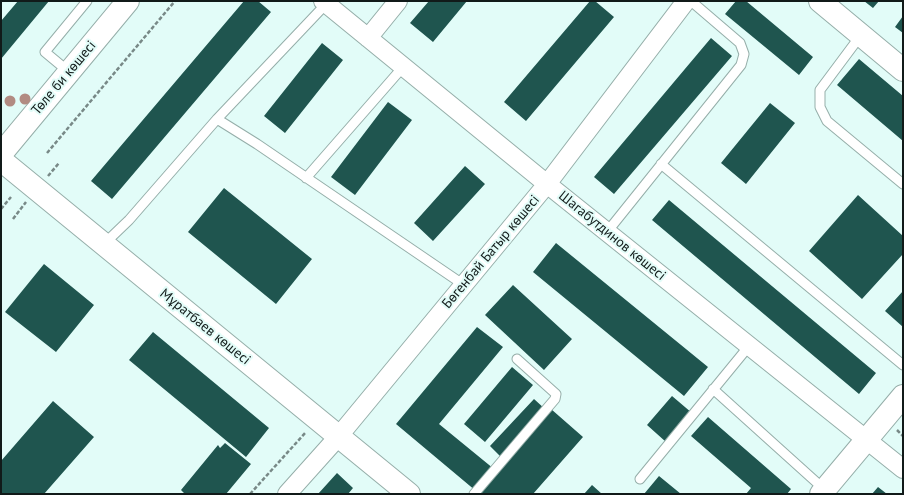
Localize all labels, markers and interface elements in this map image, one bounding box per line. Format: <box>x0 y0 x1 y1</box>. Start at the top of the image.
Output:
street label: Төле би көшесі <box>28 38 100 118</box>
street label: Шагабутдинов көшесі <box>555 188 669 284</box>
street label: Бөгенбай Батыр көшесі <box>439 192 543 312</box>
street label: Мұратбаев көшесі <box>156 285 254 369</box>

